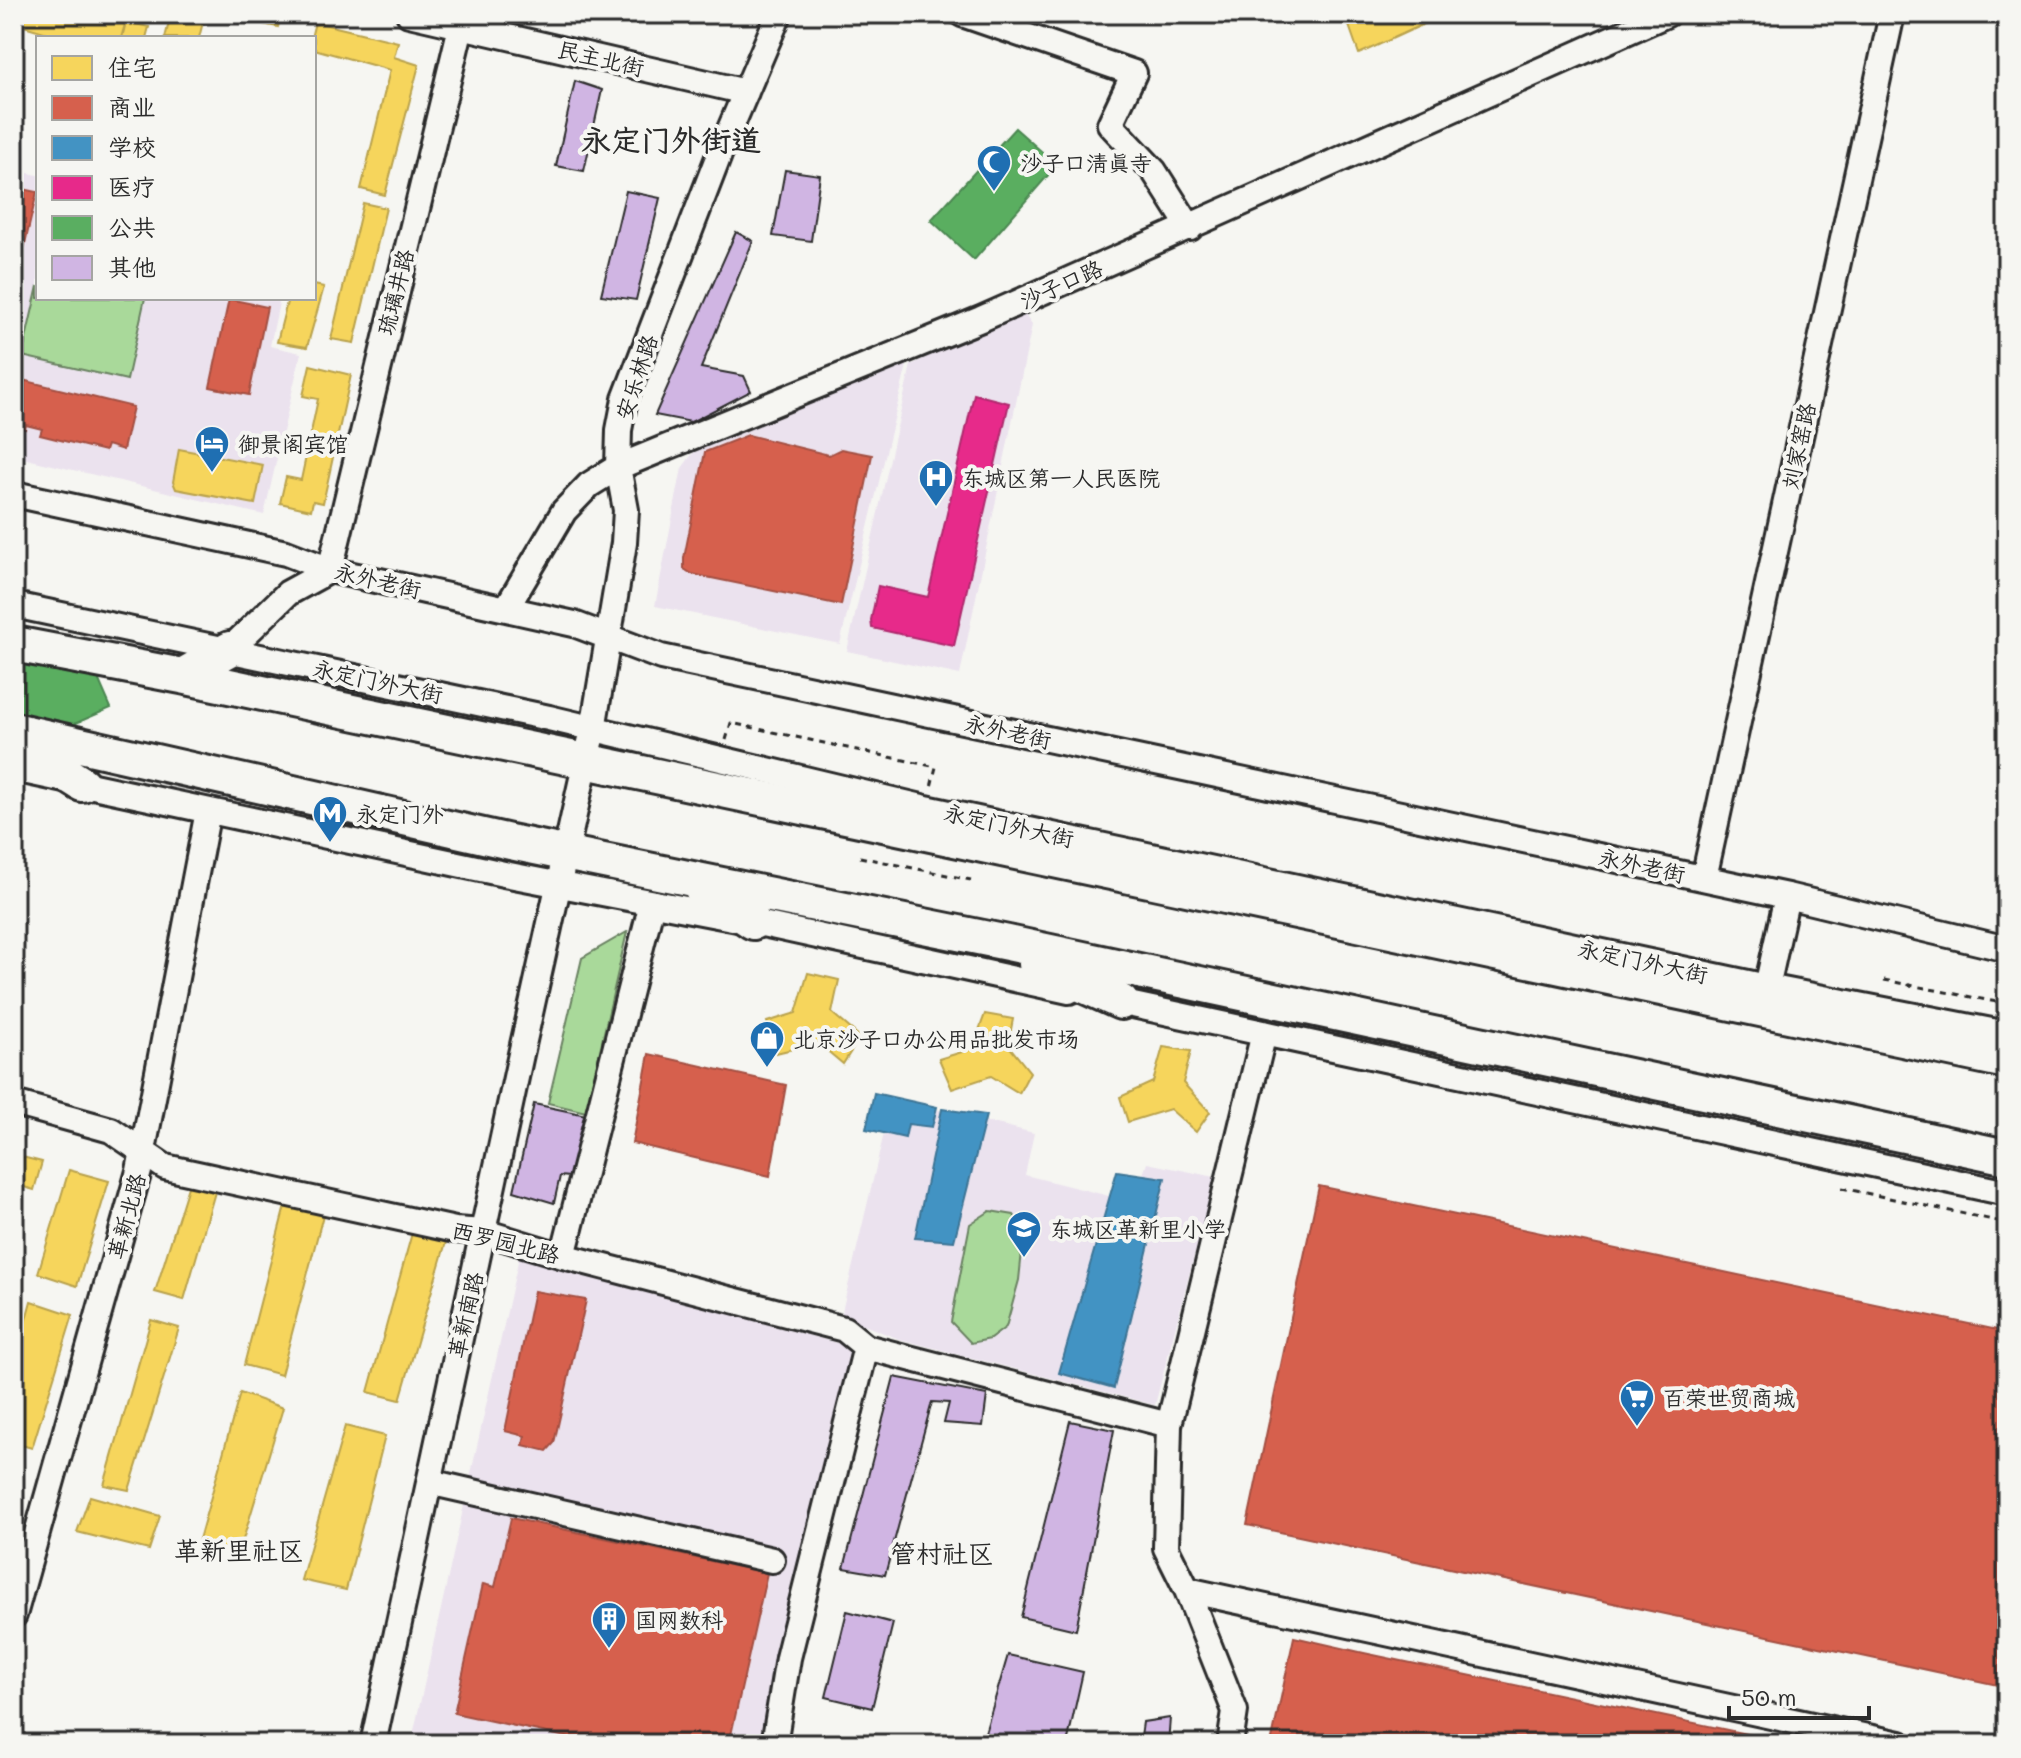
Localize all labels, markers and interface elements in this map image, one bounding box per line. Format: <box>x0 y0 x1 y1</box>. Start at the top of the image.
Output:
street label: 民主北街 <box>555 34 647 82</box>
legend <box>36 36 316 300</box>
text: 住宅 <box>108 51 156 82</box>
text: 商业 <box>108 91 156 122</box>
district label: 永定门外街道 <box>581 119 761 159</box>
text: 学校 <box>108 131 156 162</box>
mosque icon: 沙子口清真寺 <box>975 143 1013 193</box>
place label: 沙子口清真寺 <box>1020 148 1152 177</box>
text: 医疗 <box>108 171 156 202</box>
text: 公共 <box>108 211 156 242</box>
street label: 琉璃井路 <box>370 246 420 338</box>
text: 其他 <box>108 251 156 282</box>
street label: 沙子口路 <box>1015 253 1107 315</box>
street label: 安乐林路 <box>609 331 663 423</box>
street label: 刘家窑路 <box>1775 400 1821 492</box>
hotel icon: 御景阁宾馆 <box>193 424 231 474</box>
place label: 御景阁宾馆 <box>238 429 348 458</box>
hospital icon: 东城区第一人民医院 <box>917 458 955 508</box>
place label: 东城区第一人民医院 <box>962 463 1160 492</box>
street label: 永外老街 <box>332 556 424 604</box>
street label: 永定门外大街 <box>310 653 446 709</box>
street label: 永外老街 <box>962 708 1054 754</box>
metro station icon: 永定门外 <box>311 794 349 844</box>
street label: 永定门外大街 <box>941 797 1077 853</box>
place label: 永定门外 <box>356 799 444 828</box>
street label: 永外老街 <box>1596 842 1688 888</box>
street label: 永定门外大街 <box>1575 933 1711 989</box>
shop icon: 北京沙子口办公用品批发市场 <box>748 1019 786 1069</box>
place label: 北京沙子口办公用品批发市场 <box>793 1024 1079 1053</box>
street label: 革新北路 <box>101 1170 151 1262</box>
school or university icon: 东城区革新里小学 <box>1005 1209 1043 1259</box>
place label: 东城区革新里小学 <box>1050 1214 1226 1243</box>
street label: 西罗园北路 <box>449 1215 563 1269</box>
street label: 革新南路 <box>441 1269 489 1361</box>
supermarket icon: 百荣世贸商城 <box>1618 1378 1656 1428</box>
place label: 百荣世贸商城 <box>1663 1383 1795 1412</box>
district label: 革新里社区 <box>174 1533 304 1567</box>
district label: 管村社区 <box>890 1536 994 1570</box>
building icon: 国网数科 <box>590 1600 628 1650</box>
place label: 国网数科 <box>635 1605 723 1634</box>
scale bar <box>1729 1670 1869 1720</box>
text: 50 m <box>1741 1681 1797 1712</box>

